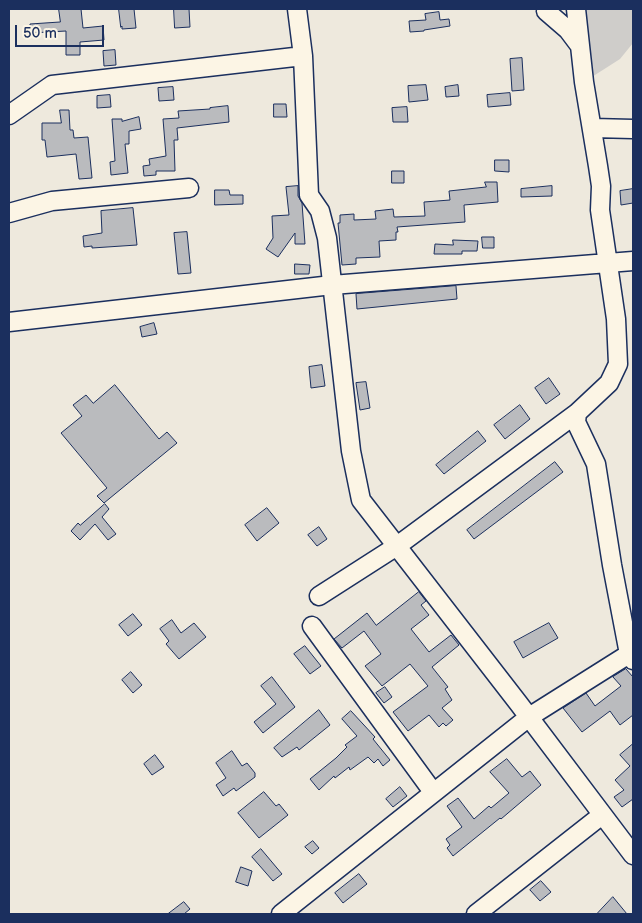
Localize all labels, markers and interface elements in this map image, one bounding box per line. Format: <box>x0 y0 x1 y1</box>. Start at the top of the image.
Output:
scale bar <box>18 15 106 47</box>
text: 50 m <box>23 24 57 43</box>

